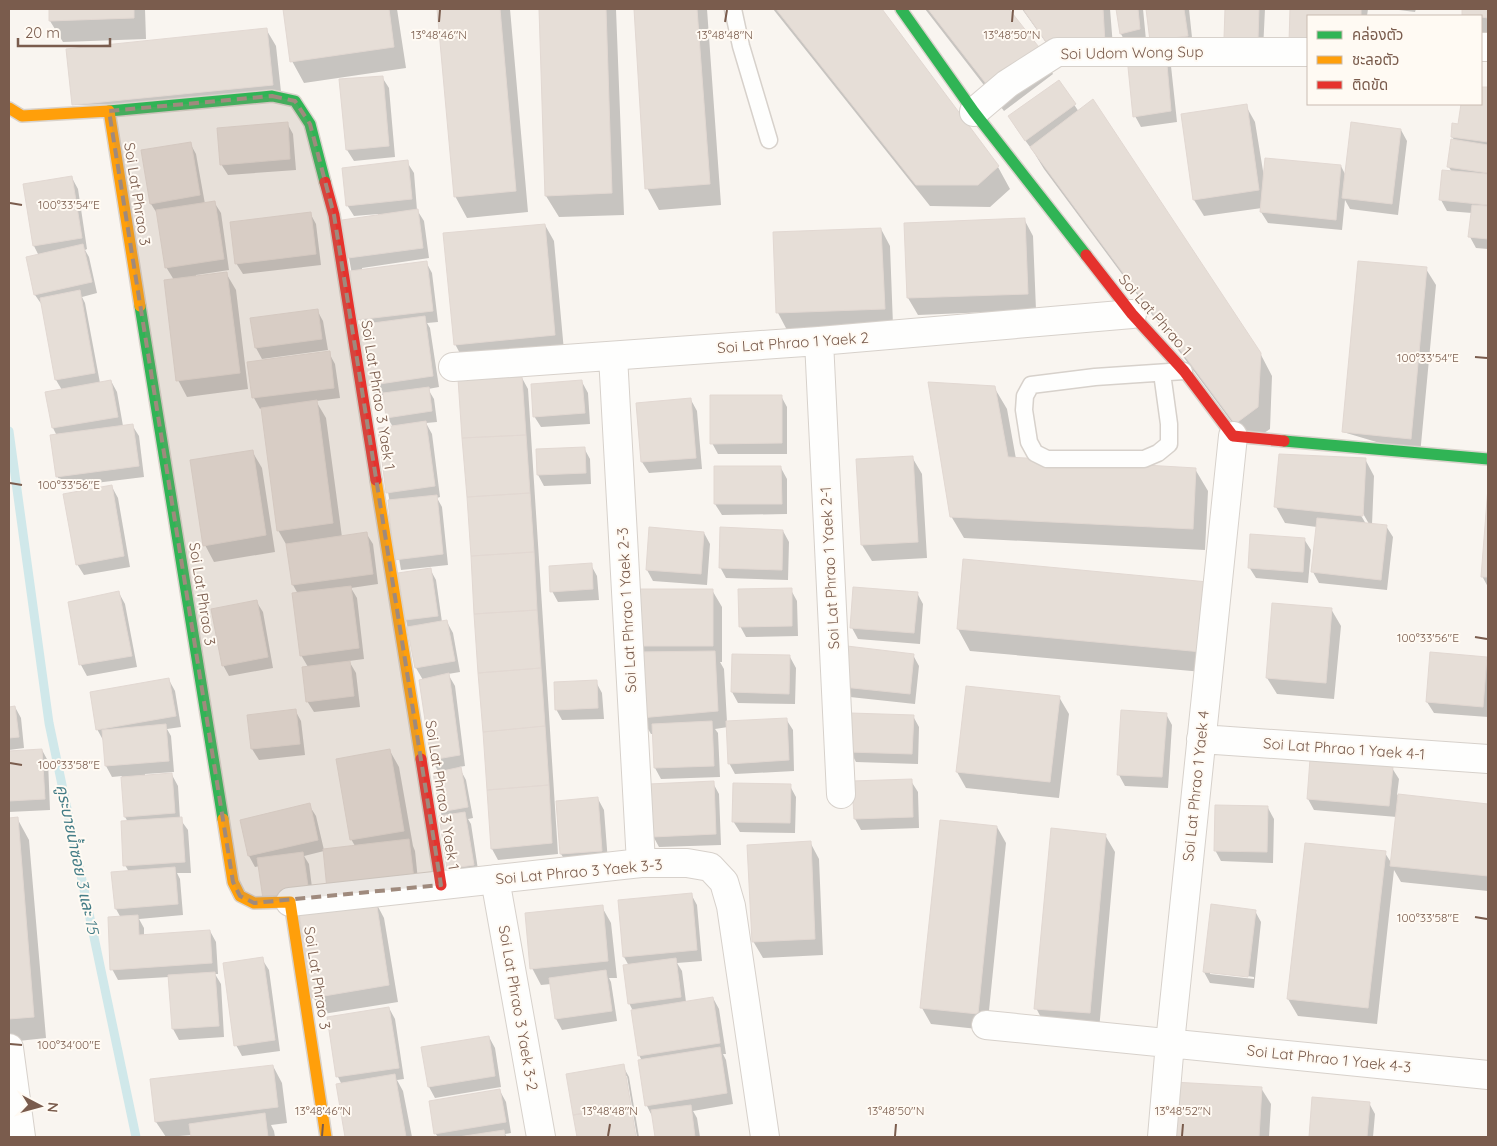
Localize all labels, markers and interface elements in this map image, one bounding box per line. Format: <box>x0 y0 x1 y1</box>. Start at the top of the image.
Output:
scale bar <box>18 15 110 47</box>
legend <box>1307 15 1482 105</box>
text: 20 m <box>25 23 60 42</box>
text: คล่องตัว <box>1352 25 1403 44</box>
text: 13°48'46"N <box>411 27 467 42</box>
text: 13°48'48"N <box>697 27 753 42</box>
text: 13°48'50"N <box>984 27 1040 42</box>
street label: Soi Udom Wong Sup <box>1060 42 1204 63</box>
text: ชะลอตัว <box>1352 50 1399 69</box>
text: ติดขัด <box>1352 75 1388 94</box>
street label: Soi Lat Phrao 3 <box>120 141 155 247</box>
text: 100°33'54"E <box>38 197 100 212</box>
street label: Soi Lat Phrao 1 <box>1115 270 1196 359</box>
street label: Soi Lat Phrao 3 Yaek 1 <box>357 319 400 471</box>
street label: Soi Lat Phrao 1 Yaek 2 <box>717 328 869 357</box>
text: 100°33'54"E <box>1397 350 1459 365</box>
text: 100°33'56"E <box>38 477 100 492</box>
street label: Soi Lat Phrao 1 Yaek 2-1 <box>816 486 843 650</box>
street label: Soi Lat Phrao 1 Yaek 2-3 <box>613 527 640 693</box>
street label: Soi Lat Phrao 3 <box>185 541 220 647</box>
text: 100°33'56"E <box>1397 630 1459 645</box>
street label: Soi Lat Phrao 1 Yaek 4 <box>1178 710 1213 862</box>
street label: Soi Lat Phrao 3 Yaek 1 <box>421 719 464 871</box>
street label: Soi Lat Phrao 1 Yaek 4-1 <box>1262 733 1426 764</box>
text: 100°33'58"E <box>38 757 100 772</box>
water label: คูระบายน้ำซอย 3 และ 15 <box>51 782 105 938</box>
street label: Soi Lat Phrao 3 Yaek 3-3 <box>495 855 663 888</box>
text: 100°33'58"E <box>1397 910 1459 925</box>
street label: Soi Lat Phrao 3 Yaek 3-2 <box>495 924 542 1092</box>
street label: Soi Lat Phrao 3 <box>300 925 335 1031</box>
text: 100°34'00"E <box>37 1037 101 1052</box>
street label: Soi Lat Phrao 1 Yaek 4-3 <box>1246 1040 1412 1077</box>
north arrow <box>15 1081 65 1131</box>
text: N <box>43 1101 62 1113</box>
text: 13°48'46"N <box>295 1103 351 1118</box>
text: 13°48'48"N <box>582 1103 638 1118</box>
text: 13°48'50"N <box>868 1103 924 1118</box>
text: 13°48'52"N <box>1155 1103 1211 1118</box>

